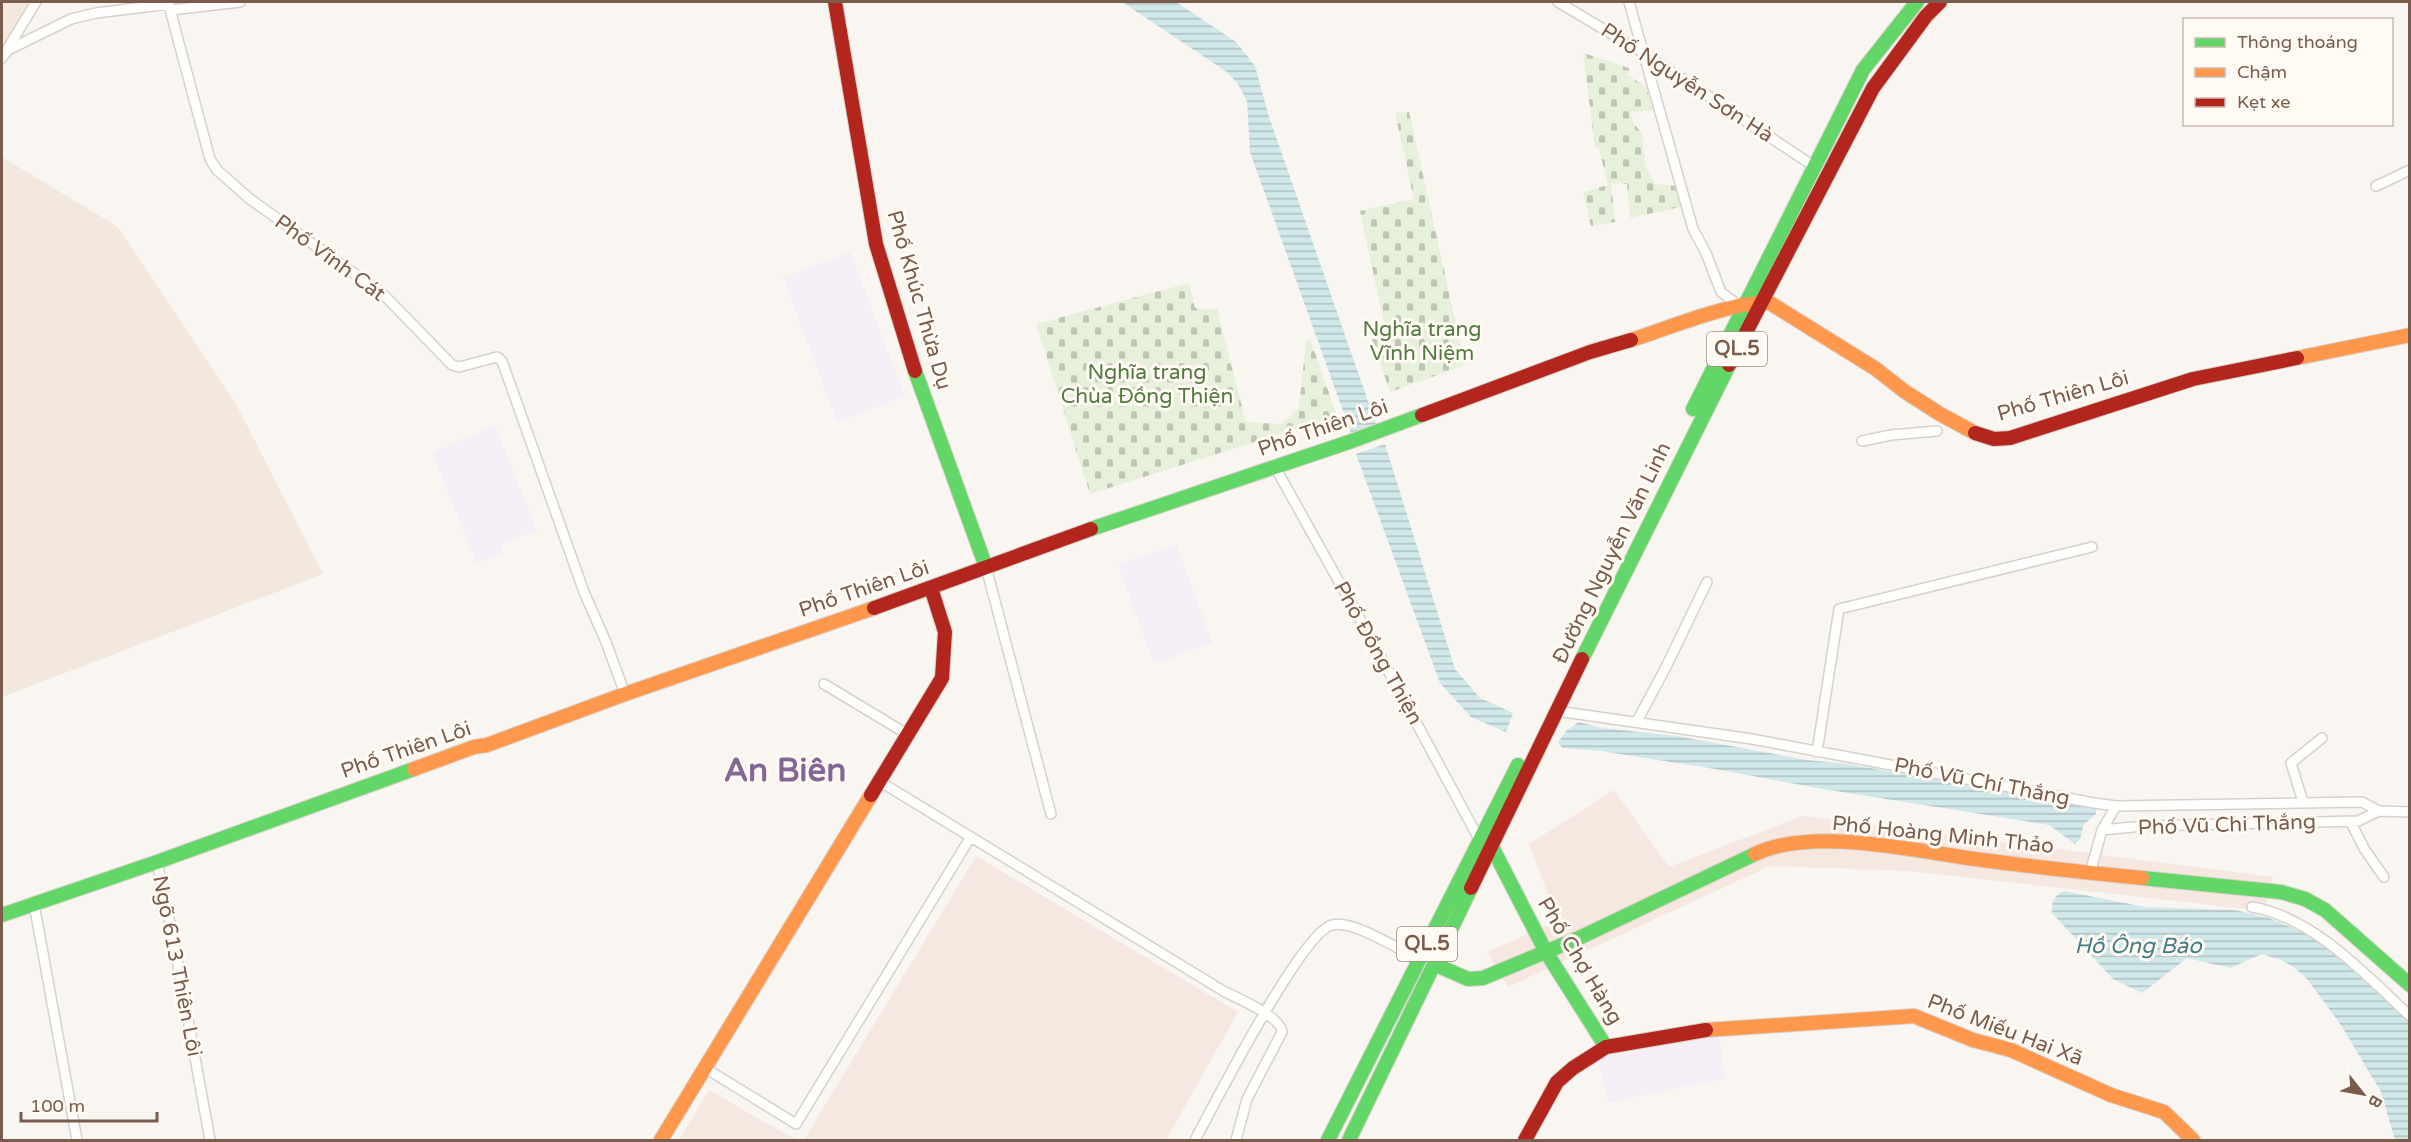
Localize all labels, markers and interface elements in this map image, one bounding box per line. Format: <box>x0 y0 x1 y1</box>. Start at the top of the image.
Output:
street label: Phố Nguyễn Sơn Hà <box>1596 18 1778 148</box>
legend <box>2183 18 2393 126</box>
text: Thông thoáng <box>2237 31 2358 53</box>
text: Chậm <box>2237 61 2287 83</box>
text: Kẹt xe <box>2237 91 2291 113</box>
street label: Phố Khúc Thừa Dụ <box>881 208 957 392</box>
street label: Phố Vĩnh Cát <box>270 209 390 307</box>
park label: Nghĩa trang Vĩnh Niệm <box>1362 317 1482 366</box>
road number: QL.5 <box>1707 332 1767 366</box>
park label: Nghĩa trang Chùa Đồng Thiện <box>1061 360 1233 409</box>
street label: Phố Thiên Lôi <box>1994 365 2132 427</box>
street label: Phố Thiên Lôi <box>1255 394 1391 462</box>
street label: Đường Nguyễn Văn Linh <box>1547 438 1677 668</box>
street label: Phố Thiên Lôi <box>796 555 932 623</box>
street label: Phố Đồng Thiện <box>1328 577 1428 729</box>
street label: Phố Thiên Lôi <box>338 716 474 784</box>
district label: An Biên <box>724 751 846 790</box>
street label: Phố Vũ Chí Thắng <box>1892 753 2072 811</box>
street label: Phố Vũ Chi Thắng <box>2137 809 2317 841</box>
street label: Phố Hoàng Minh Thảo <box>1831 811 2055 859</box>
street label: Ngõ 613 Thiên Lôi <box>147 873 207 1059</box>
street label: Phố Chợ Hàng <box>1532 893 1628 1029</box>
road number: QL.5 <box>1397 927 1457 961</box>
water label: Hồ Ông Báo <box>2074 933 2203 959</box>
street label: Phố Miếu Hai Xã <box>1924 989 2086 1071</box>
north arrow <box>2333 1064 2393 1124</box>
scale bar <box>21 1085 158 1123</box>
text: B <box>2364 1091 2386 1111</box>
text: 100 m <box>30 1095 85 1117</box>

